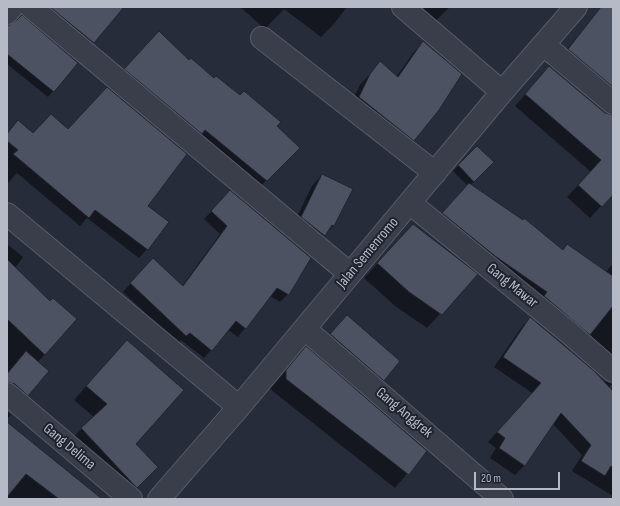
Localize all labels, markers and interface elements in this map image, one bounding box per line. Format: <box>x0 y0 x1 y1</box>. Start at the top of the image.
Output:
street label: Jalan Semenromo <box>333 214 403 292</box>
street label: Gang Mawar <box>483 260 541 312</box>
street label: Gang Anggrek <box>372 384 436 442</box>
street label: Gang Delima <box>39 420 99 474</box>
scale bar <box>476 464 562 490</box>
text: 20 m <box>481 471 501 486</box>

